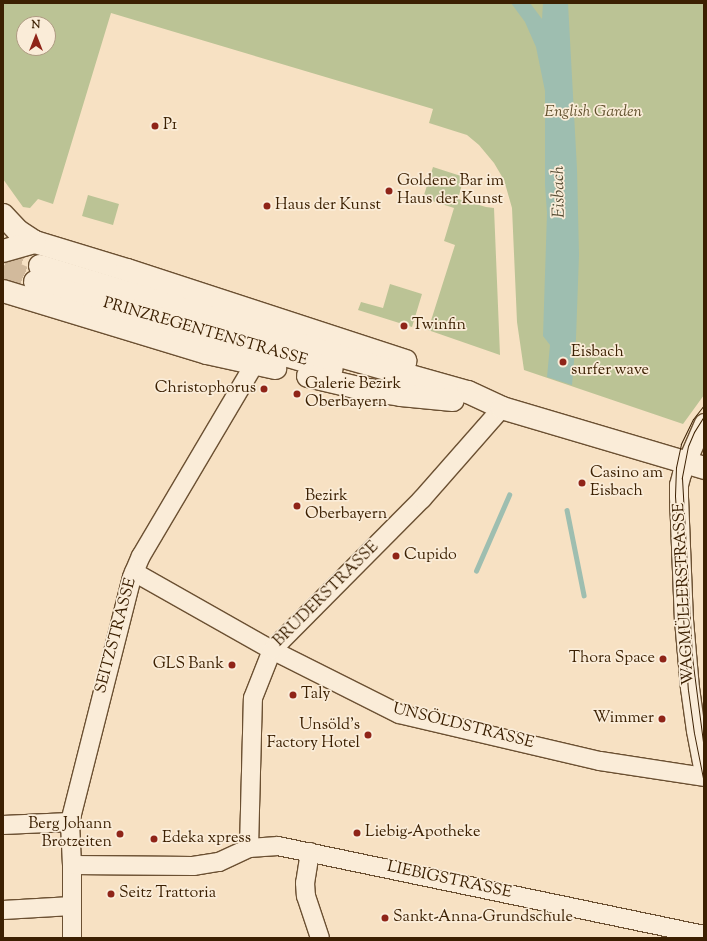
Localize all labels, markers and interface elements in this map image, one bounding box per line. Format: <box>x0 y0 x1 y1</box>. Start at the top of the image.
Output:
north arrow <box>16 16 56 56</box>
text: N <box>32 17 40 33</box>
park label: English Garden <box>544 103 642 123</box>
place label: P1 <box>163 116 177 136</box>
marker: P1 <box>150 121 160 131</box>
water label: Eisbach <box>549 166 571 218</box>
place label: Goldene Bar im Haus der Kunst <box>397 172 504 210</box>
marker: Goldene Bar im Haus der Kunst <box>384 186 394 196</box>
place label: Haus der Kunst <box>275 196 381 216</box>
marker: Haus der Kunst <box>262 201 272 211</box>
street label: PRINZREGENTENSTRASSE <box>101 295 309 371</box>
place label: Twinfin <box>412 316 466 336</box>
marker: Twinfin <box>399 321 409 331</box>
place label: Eisbach surfer wave <box>571 343 649 381</box>
marker: Eisbach surfer wave <box>558 357 568 367</box>
place label: Galerie Bezirk Oberbayern <box>305 375 401 413</box>
place label: Christophorus <box>155 379 256 399</box>
marker: Christophorus <box>259 384 269 394</box>
marker: Galerie Bezirk Oberbayern <box>292 389 302 399</box>
place label: Casino am Eisbach <box>590 464 663 502</box>
marker: Casino am Eisbach <box>577 478 587 488</box>
place label: Bezirk Oberbayern <box>305 487 387 525</box>
marker: Bezirk Oberbayern <box>292 501 302 511</box>
street label: WAGMÜLLERSTRASSE <box>671 502 699 686</box>
street label: BRUDERSTRASSE <box>270 538 384 652</box>
place label: Cupido <box>404 546 457 566</box>
marker: Cupido <box>391 551 401 561</box>
street label: SEITZSTRASSE <box>92 576 142 696</box>
place label: Thora Space <box>569 649 655 669</box>
marker: Thora Space <box>658 654 668 664</box>
place label: GLS Bank <box>153 655 224 675</box>
marker: GLS Bank <box>227 660 237 670</box>
place label: Taly <box>301 685 330 705</box>
marker: Taly <box>288 690 298 700</box>
street label: UNSÖLDSTRASSE <box>390 700 536 754</box>
place label: Wimmer <box>593 709 654 729</box>
marker: Wimmer <box>657 714 667 724</box>
place label: Unsöld's Factory Hotel <box>267 716 360 754</box>
marker: Unsöld's Factory Hotel <box>363 730 373 740</box>
place label: Berg Johann Brotzeiten <box>28 815 112 853</box>
place label: Liebig-Apotheke <box>365 823 480 843</box>
marker: Liebig-Apotheke <box>352 828 362 838</box>
marker: Berg Johann Brotzeiten <box>115 829 125 839</box>
place label: Edeka xpress <box>162 829 251 849</box>
marker: Edeka xpress <box>149 834 159 844</box>
street label: LIEBIGSTRASSE <box>385 858 513 904</box>
place label: Seitz Trattoria <box>119 884 216 904</box>
marker: Seitz Trattoria <box>106 889 116 899</box>
place label: Sankt-Anna-Grundschule <box>393 908 573 928</box>
marker: Sankt-Anna-Grundschule <box>380 913 390 923</box>

